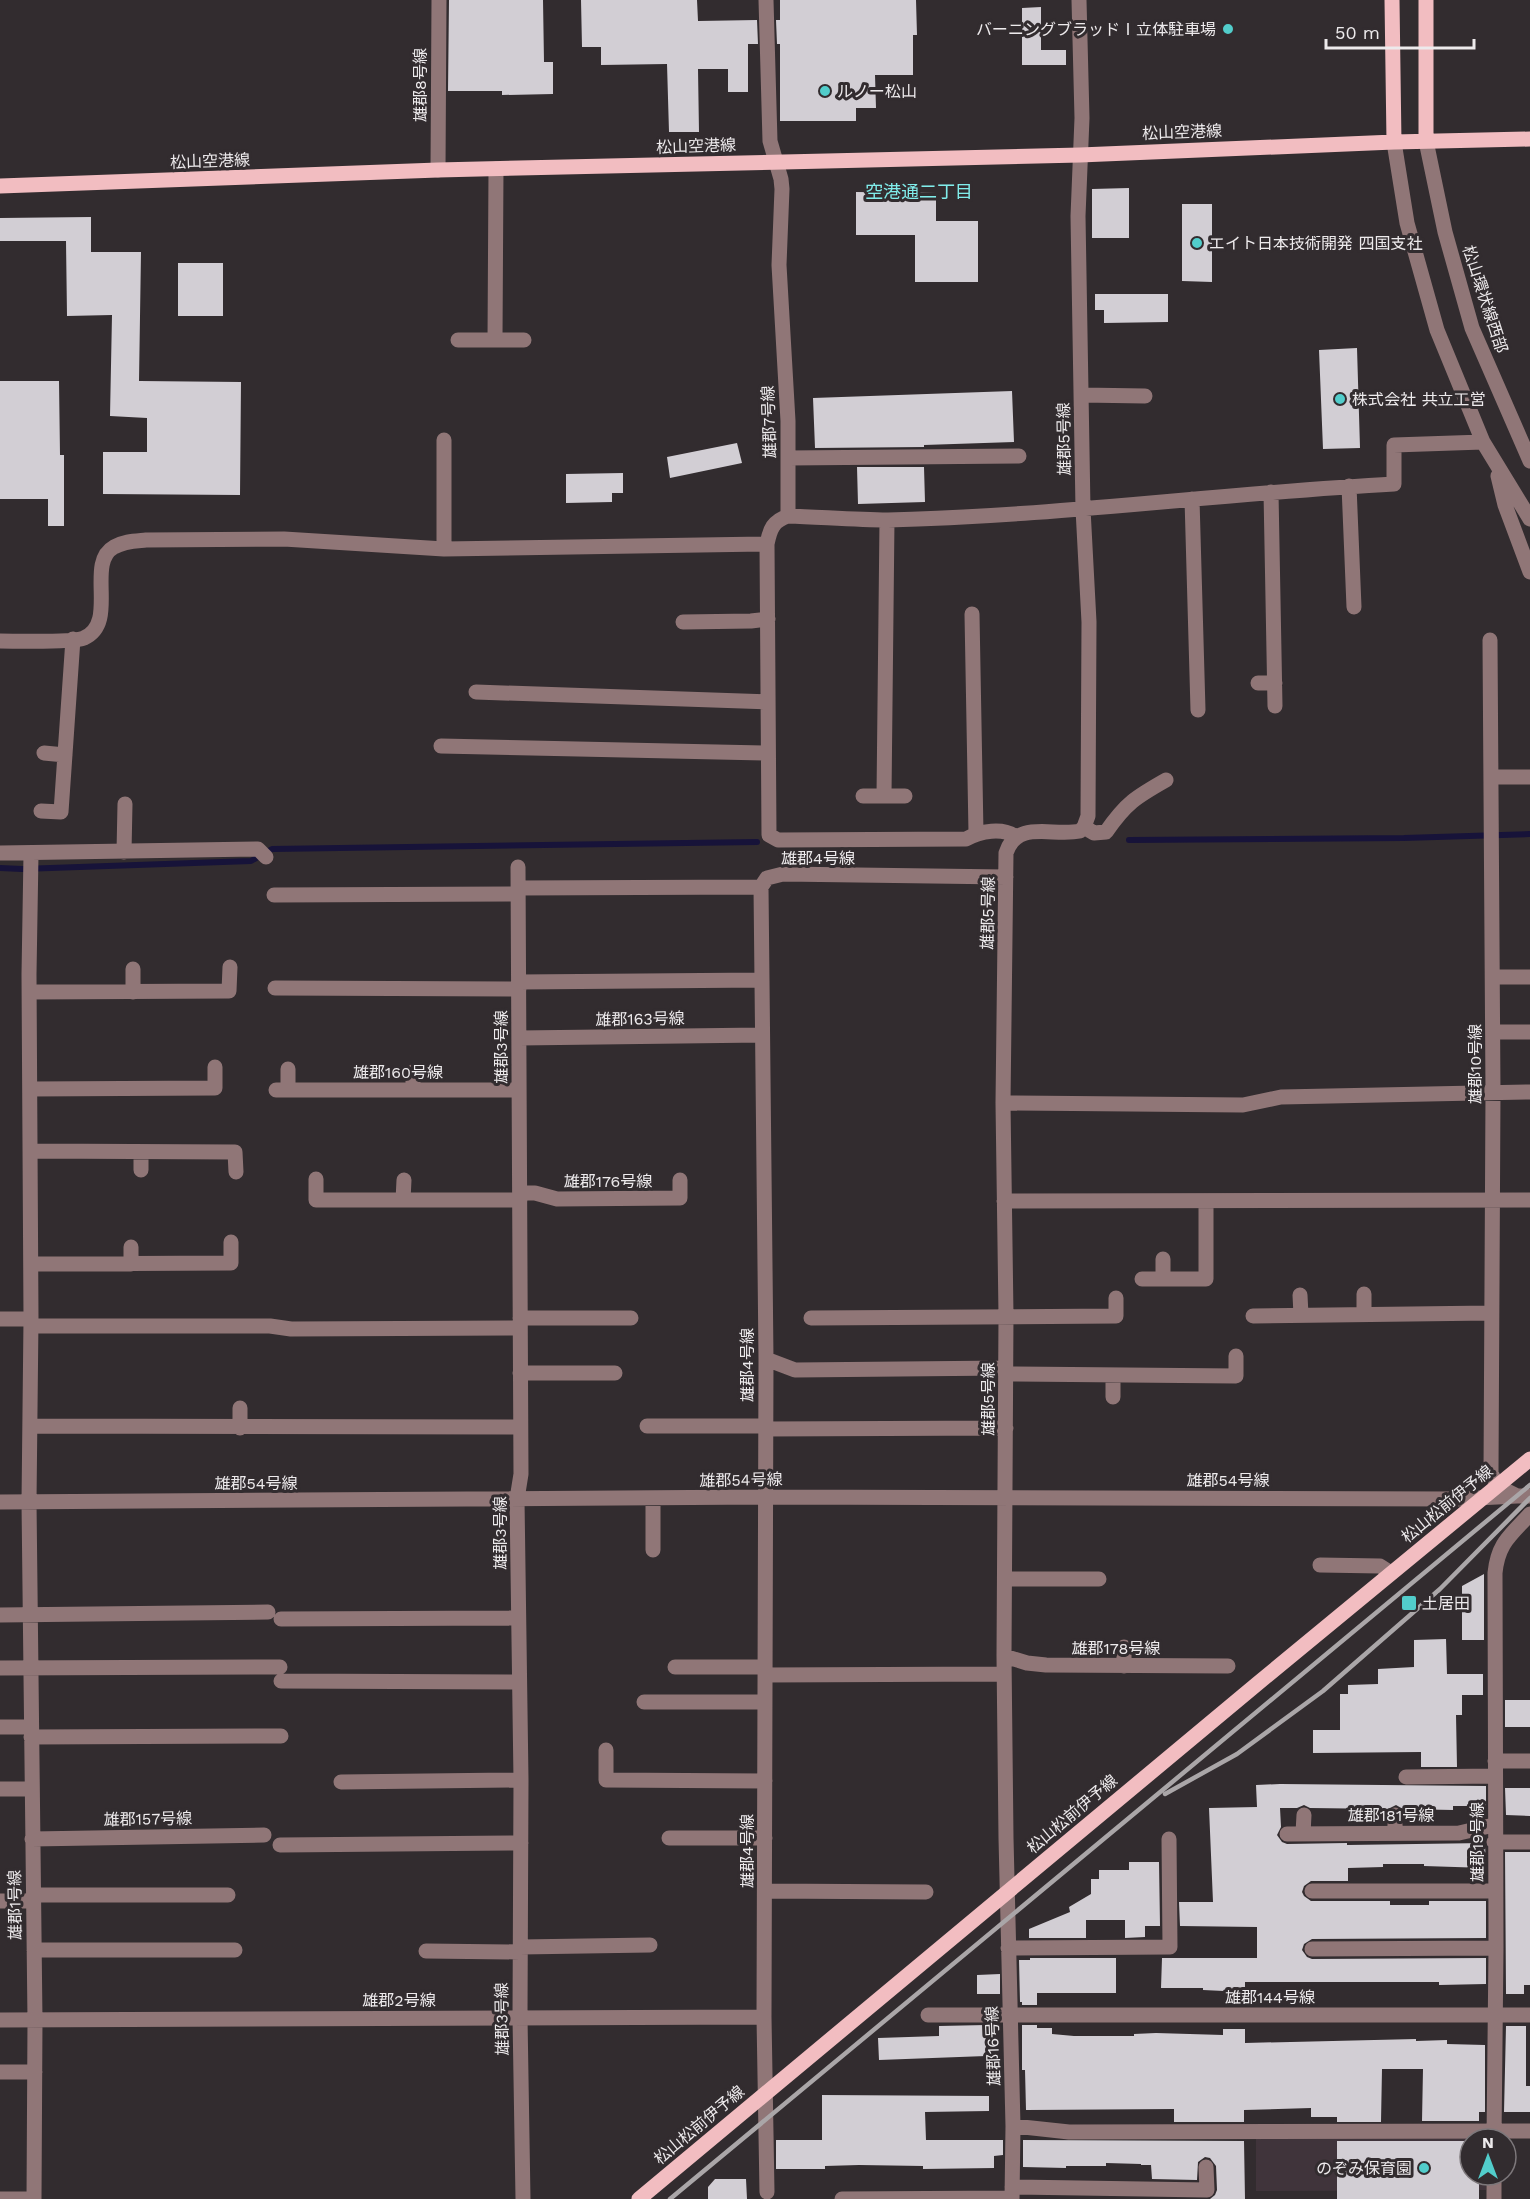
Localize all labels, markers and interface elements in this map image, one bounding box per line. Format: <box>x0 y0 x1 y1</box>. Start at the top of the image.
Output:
scale bar <box>1326 12 1474 50</box>
place label: バーニングブラッドⅠ立体駐車場 <box>976 20 1216 39</box>
marker: バーニングブラッドⅠ立体駐車場 <box>1221 22 1235 36</box>
text: 50 m <box>1335 22 1380 43</box>
street label: 雄郡8号線 <box>411 48 430 122</box>
place label: ルノー松山 <box>837 82 917 101</box>
marker: ルノー松山 <box>818 84 832 98</box>
street label: 松山空港線 <box>1142 121 1222 143</box>
street label: 松山空港線 <box>656 135 736 157</box>
street label: 松山空港線 <box>170 150 250 172</box>
district label: 空港通二丁目 <box>865 181 973 202</box>
place label: エイト日本技術開発 四国支社 <box>1209 234 1422 253</box>
marker: エイト日本技術開発 四国支社 <box>1190 236 1204 250</box>
street label: 松山環状線西部 <box>1459 243 1511 355</box>
street label: 雄郡7号線 <box>758 385 780 459</box>
place label: 株式会社 共立工営 <box>1352 390 1485 409</box>
marker: 株式会社 共立工営 <box>1333 392 1347 406</box>
street label: 雄郡5号線 <box>1054 402 1074 476</box>
street label: 雄郡4号線 <box>781 849 855 868</box>
street label: 雄郡5号線 <box>978 876 998 950</box>
street label: 雄郡163号線 <box>595 1009 685 1029</box>
street label: 雄郡3号線 <box>492 1010 511 1084</box>
street label: 雄郡10号線 <box>1466 1024 1485 1104</box>
street label: 雄郡160号線 <box>353 1063 443 1082</box>
street label: 雄郡176号線 <box>564 1172 652 1191</box>
street label: 雄郡4号線 <box>738 1328 757 1402</box>
street label: 雄郡5号線 <box>979 1362 998 1436</box>
street label: 松山松前伊予線 <box>1397 1461 1497 1547</box>
street label: 雄郡54号線 <box>699 1470 783 1490</box>
street label: 雄郡54号線 <box>1186 1471 1270 1490</box>
street label: 雄郡54号線 <box>214 1474 298 1493</box>
street label: 雄郡3号線 <box>491 1496 510 1570</box>
marker: 土居田 <box>1400 1594 1418 1612</box>
place label: 土居田 <box>1422 1594 1470 1613</box>
street label: 雄郡178号線 <box>1072 1639 1160 1658</box>
street label: 松山松前伊予線 <box>1023 1771 1121 1857</box>
street label: 雄郡19号線 <box>1468 1802 1487 1882</box>
street label: 雄郡181号線 <box>1348 1806 1434 1825</box>
street label: 雄郡157号線 <box>104 1809 192 1829</box>
street label: 雄郡4号線 <box>738 1814 757 1888</box>
street label: 雄郡1号線 <box>5 1870 25 1940</box>
street label: 雄郡3号線 <box>492 1982 512 2056</box>
street label: 雄郡144号線 <box>1225 1988 1315 2007</box>
street label: 雄郡2号線 <box>362 1991 436 2010</box>
street label: 雄郡16号線 <box>982 2006 1004 2086</box>
street label: 松山松前伊予線 <box>650 2082 748 2168</box>
north arrow <box>1458 2127 1518 2187</box>
text: N <box>1482 2133 1494 2152</box>
place label: のぞみ保育園 <box>1316 2159 1412 2178</box>
marker: のぞみ保育園 <box>1417 2161 1431 2175</box>

